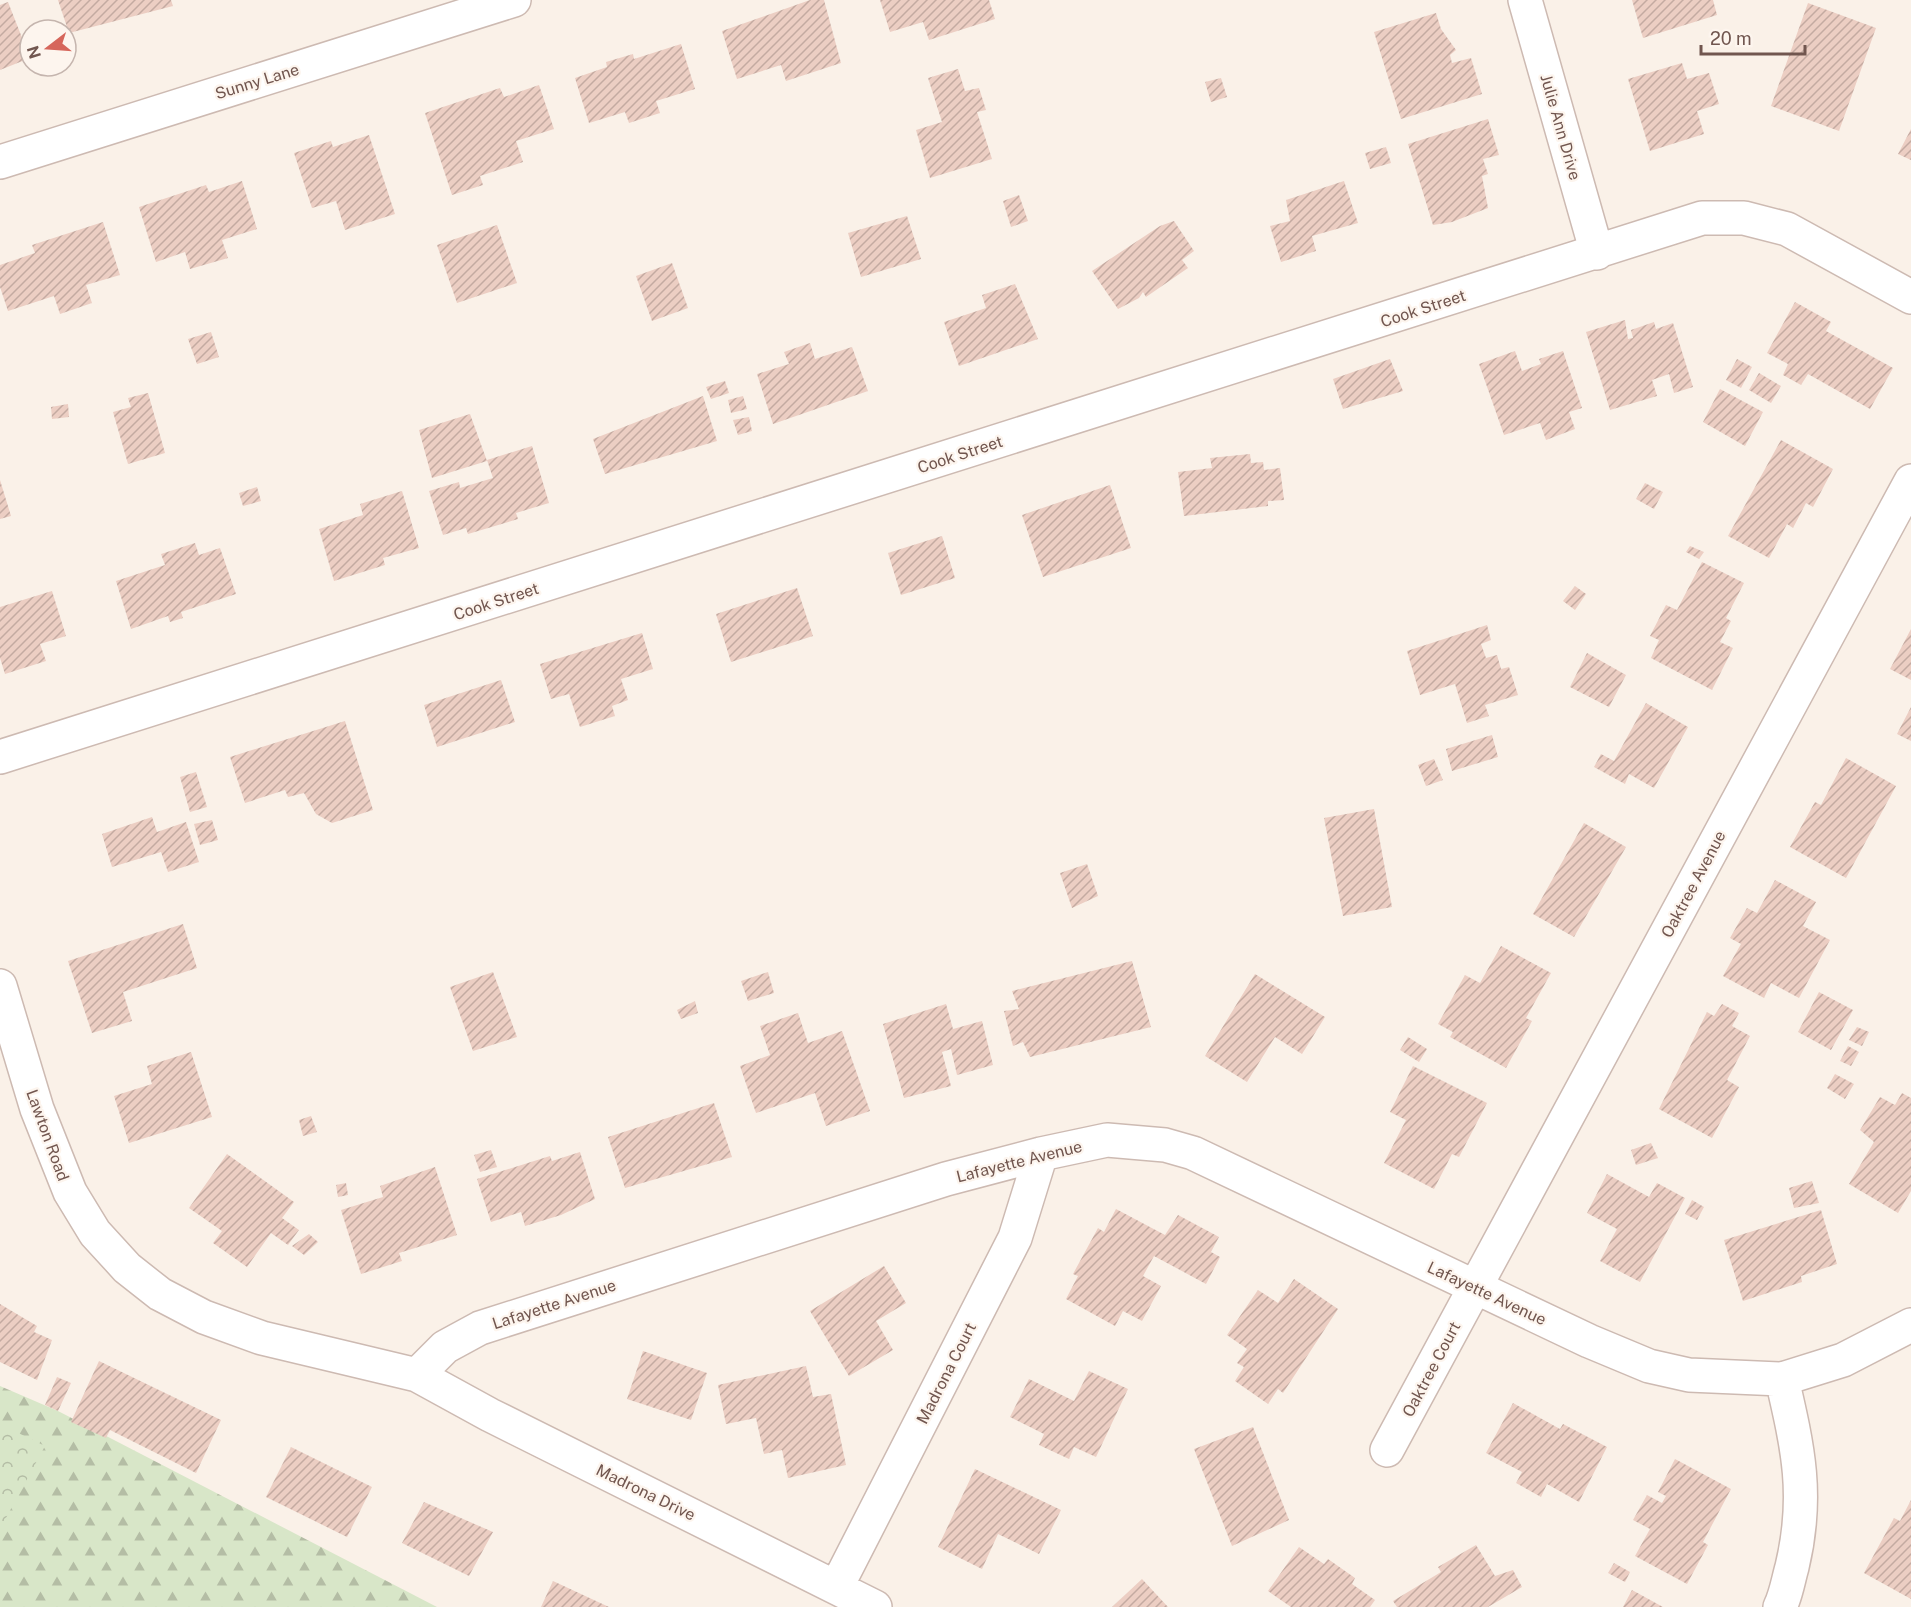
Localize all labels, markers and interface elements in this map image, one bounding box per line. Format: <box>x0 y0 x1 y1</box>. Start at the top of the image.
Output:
north arrow <box>18 18 78 78</box>
scale bar <box>1701 18 1804 56</box>
text: 20 m <box>1710 28 1752 49</box>
text: N <box>23 43 45 61</box>
street label: Sunny Lane <box>213 60 301 103</box>
street label: Julie Ann Drive <box>1536 72 1585 182</box>
street label: Cook Street <box>1378 286 1468 331</box>
street label: Cook Street <box>915 432 1005 477</box>
street label: Cook Street <box>451 579 541 624</box>
street label: Oaktree Avenue <box>1657 828 1730 941</box>
street label: Lawton Road <box>22 1087 73 1184</box>
street label: Lafayette Avenue <box>954 1137 1084 1186</box>
street label: Lafayette Avenue <box>1424 1258 1549 1329</box>
street label: Lafayette Avenue <box>490 1276 618 1333</box>
street label: Oaktree Court <box>1398 1318 1464 1420</box>
street label: Madrona Court <box>913 1319 980 1427</box>
street label: Madrona Drive <box>593 1460 698 1525</box>

